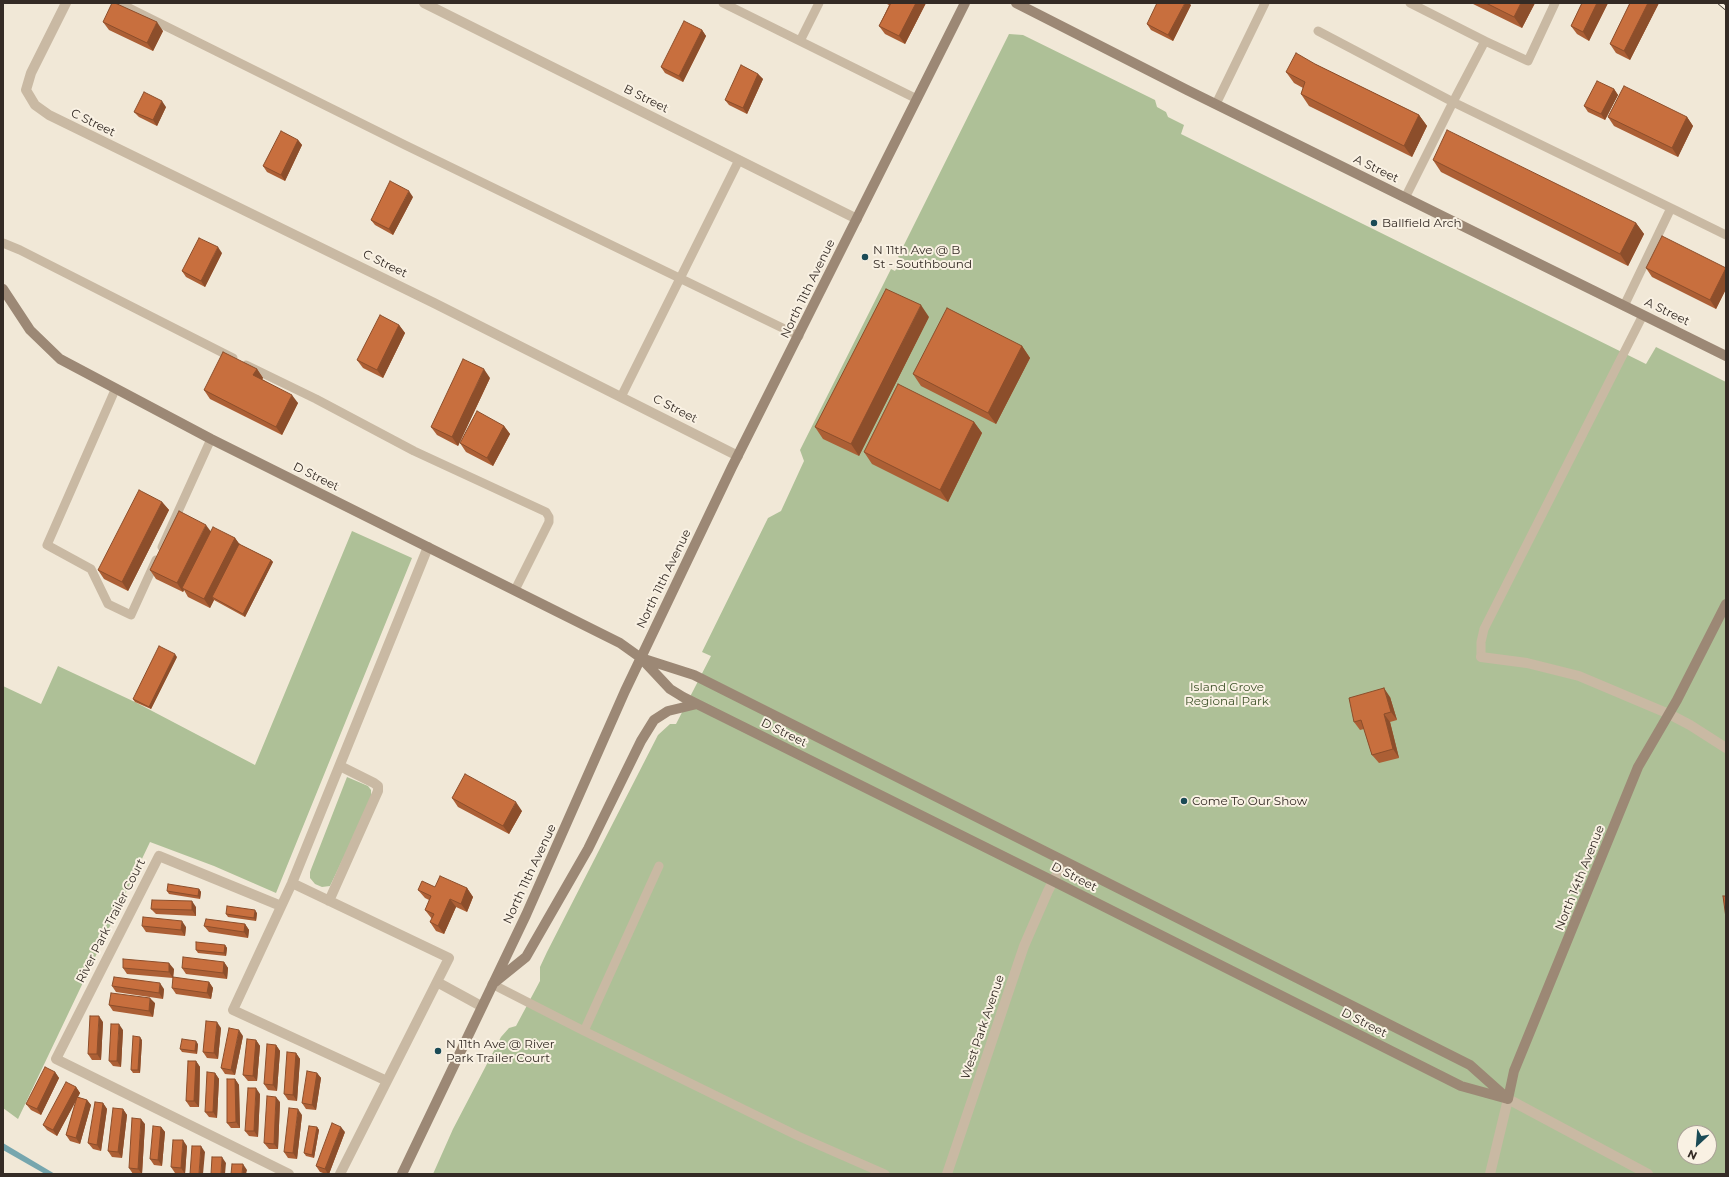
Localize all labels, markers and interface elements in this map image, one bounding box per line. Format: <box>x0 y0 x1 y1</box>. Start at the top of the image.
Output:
street label: B Street <box>621 82 671 116</box>
street label: C Street <box>68 106 118 140</box>
street label: A Street <box>1351 152 1401 186</box>
place label: Ballfield Arch <box>1382 216 1462 230</box>
marker: Ballfield Arch <box>1369 218 1379 228</box>
street label: North 11th Avenue <box>778 237 838 341</box>
place label: N 11th Ave @ B St - Southbound <box>873 243 972 271</box>
street label: C Street <box>360 247 410 281</box>
marker: N 11th Ave @ B St - Southbound <box>860 252 870 262</box>
street label: A Street <box>1642 295 1692 329</box>
street label: C Street <box>650 392 700 426</box>
street label: D Street <box>291 460 341 494</box>
street label: North 11th Avenue <box>634 527 694 631</box>
park label: Island Grove Regional Park <box>1185 680 1269 708</box>
street label: D Street <box>759 716 809 750</box>
place label: Come To Our Show <box>1192 794 1307 808</box>
marker: Come To Our Show <box>1179 796 1189 806</box>
street label: North 11th Avenue <box>501 822 559 926</box>
street label: North 14th Avenue <box>1552 823 1608 933</box>
street label: River Park Trailer Court <box>73 856 149 986</box>
street label: D Street <box>1049 859 1099 895</box>
street label: West Park Avenue <box>958 973 1008 1081</box>
street label: D Street <box>1339 1005 1389 1041</box>
place label: N 11th Ave @ River Park Trailer Court <box>446 1037 555 1065</box>
marker: N 11th Ave @ River Park Trailer Court <box>433 1046 443 1056</box>
north arrow <box>1677 1125 1717 1165</box>
text: N <box>1685 1147 1699 1163</box>

